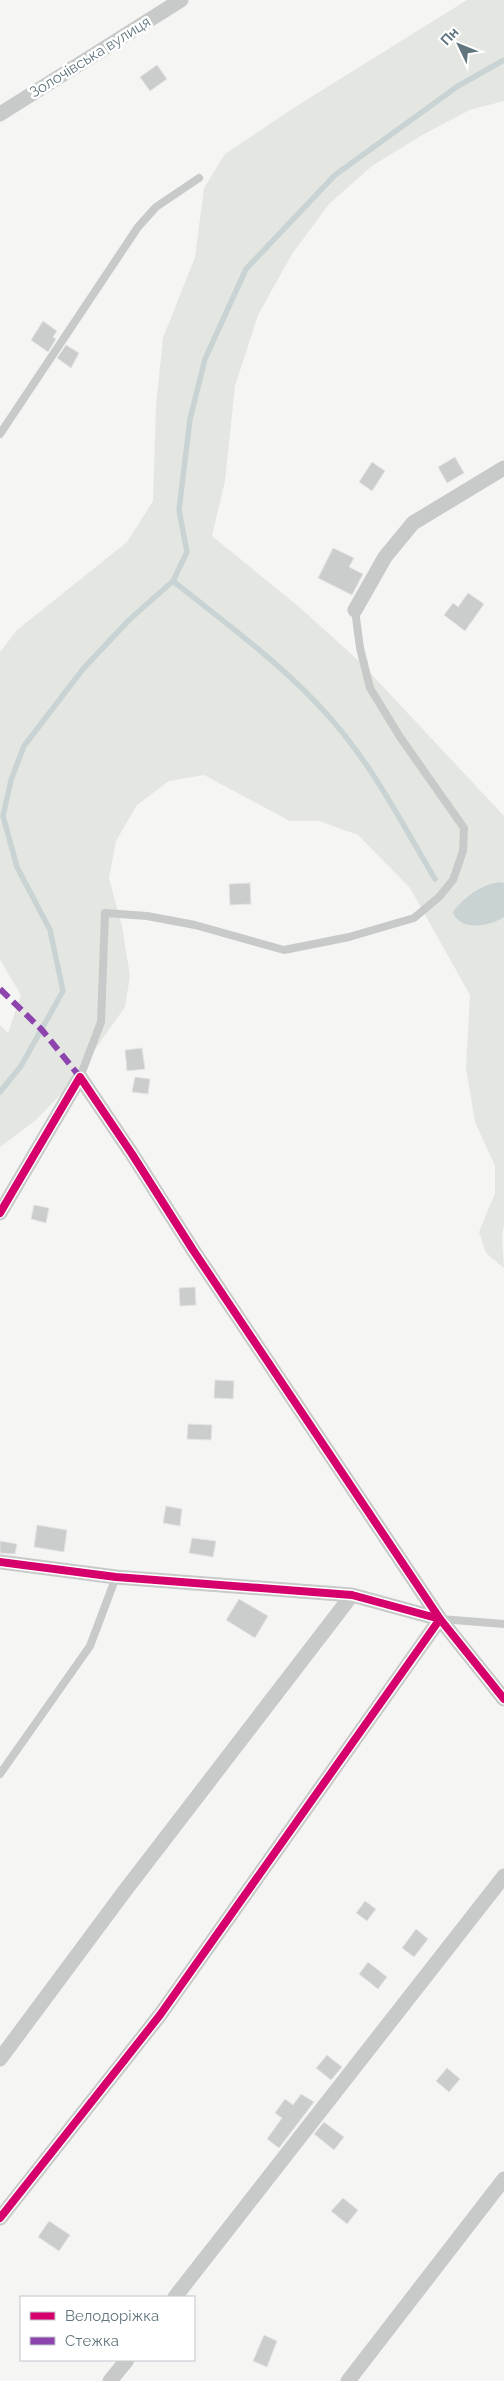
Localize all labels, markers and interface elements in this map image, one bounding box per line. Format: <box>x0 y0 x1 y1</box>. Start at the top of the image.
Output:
street label: Золочівська вулиця <box>26 13 154 101</box>
north arrow <box>434 20 484 70</box>
text: Пн <box>437 24 462 48</box>
legend <box>20 2296 195 2361</box>
text: Велодоріжка <box>65 2307 159 2325</box>
text: Стежка <box>65 2332 119 2350</box>

